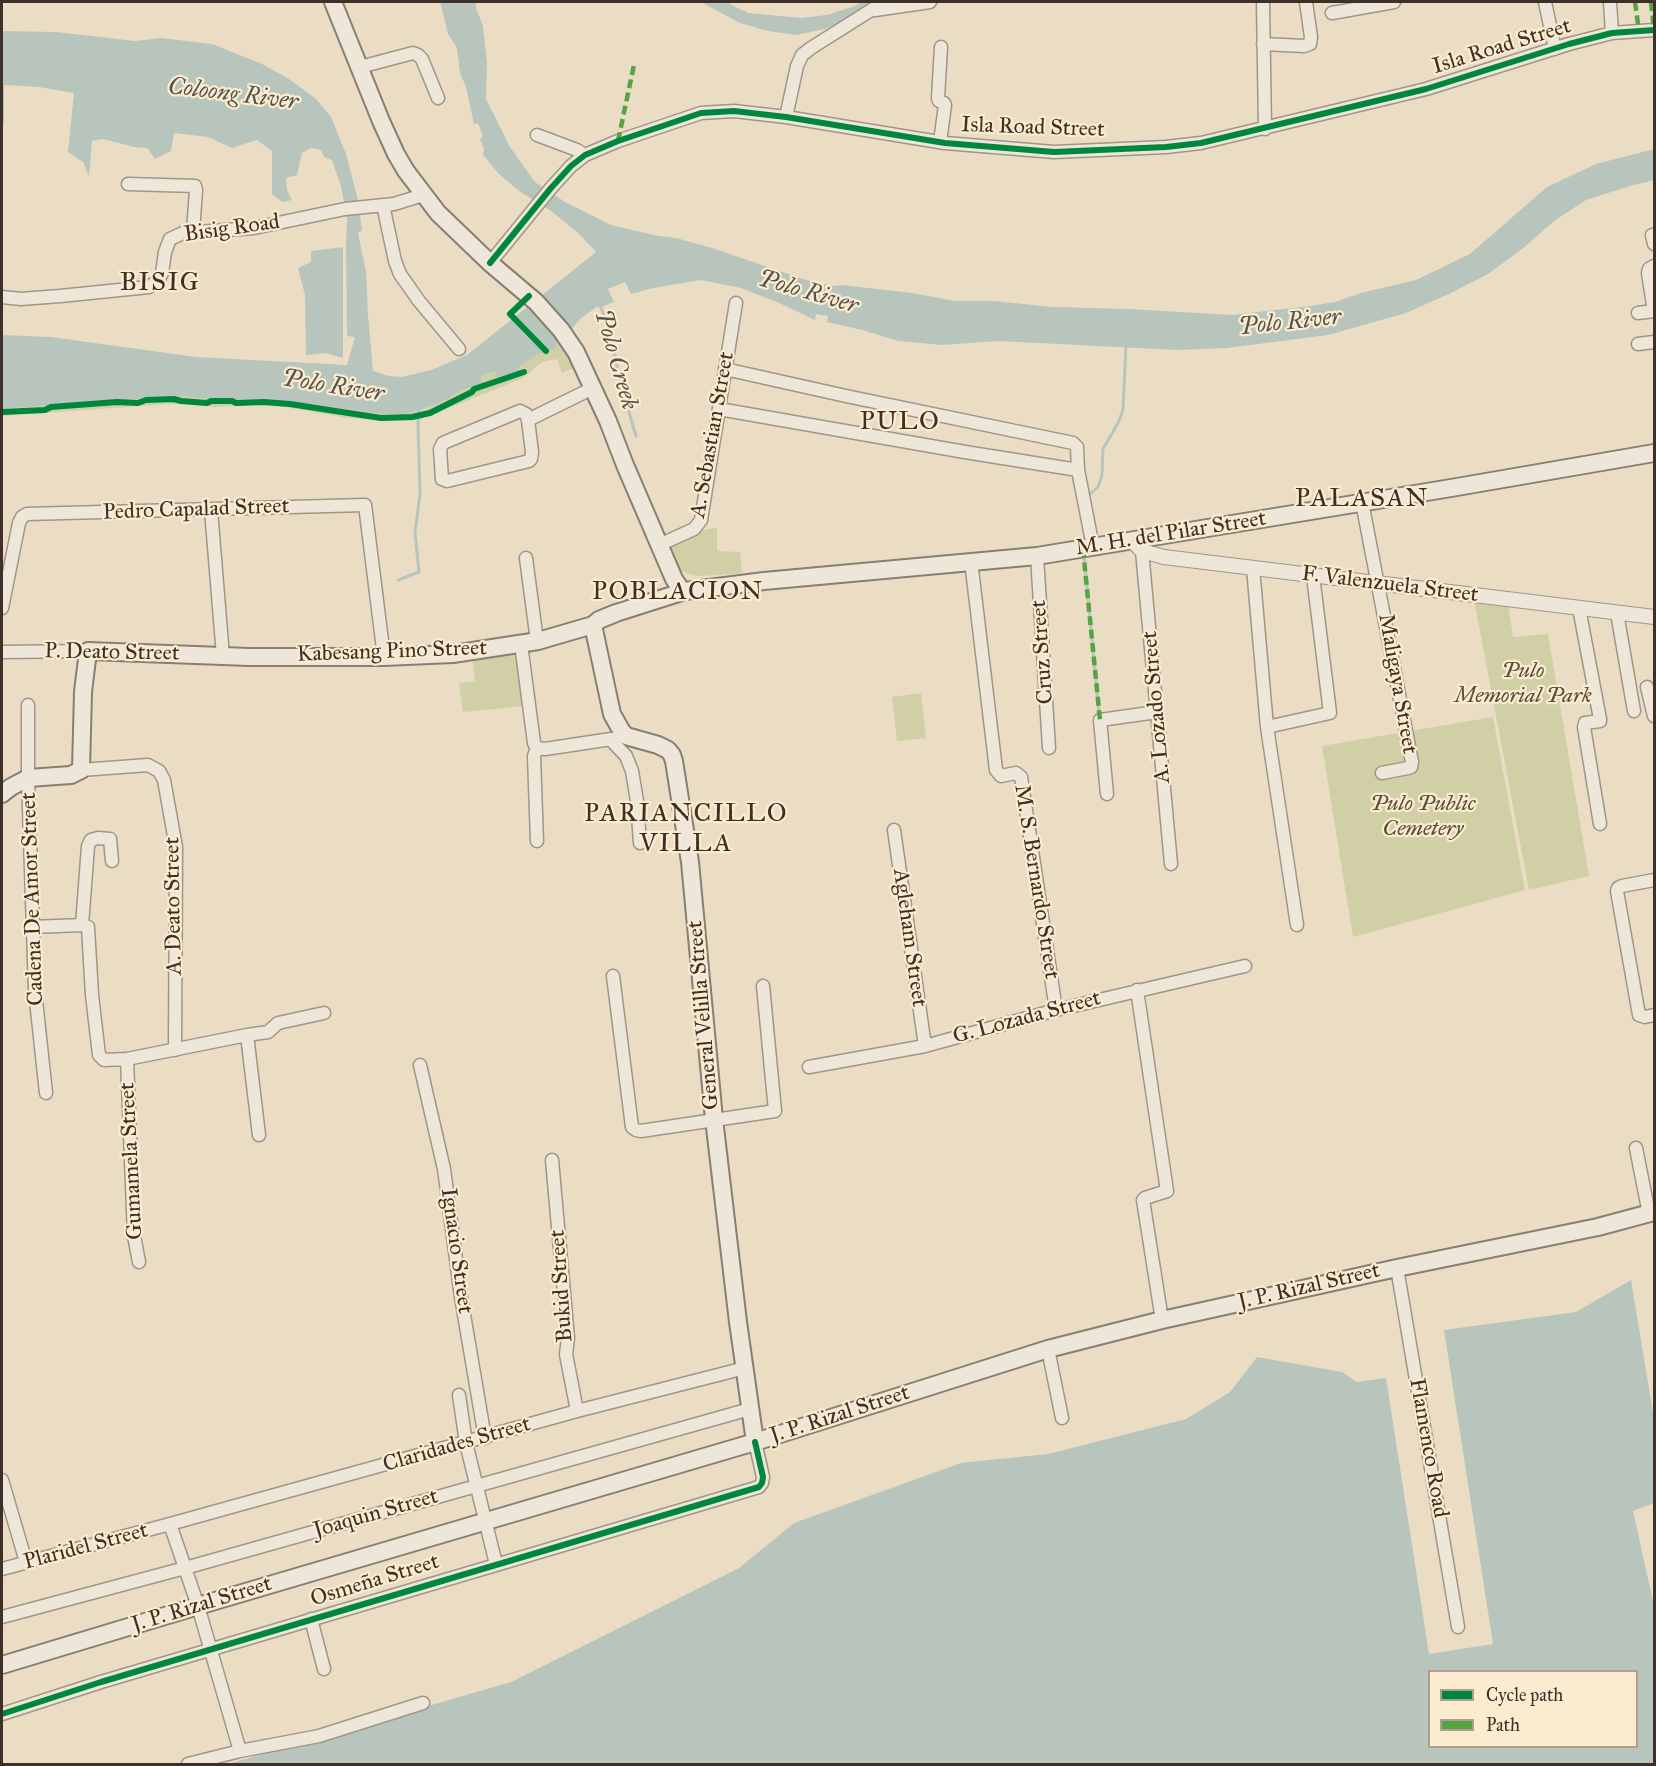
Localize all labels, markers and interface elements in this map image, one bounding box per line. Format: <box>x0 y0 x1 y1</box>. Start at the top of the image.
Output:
street label: Isla Road Street <box>1430 13 1574 81</box>
water label: Coloong River <box>166 73 300 117</box>
street label: Isla Road Street <box>961 112 1105 144</box>
street label: Bisig Road <box>182 209 282 249</box>
water label: Polo River <box>755 265 861 321</box>
district label: BISIG <box>120 268 200 300</box>
water label: Polo River <box>1237 303 1343 343</box>
water label: Polo Creek <box>587 307 643 413</box>
street label: A. Sebastian Street <box>685 350 741 520</box>
water label: Polo River <box>280 365 386 409</box>
district label: PULO <box>860 407 940 439</box>
district label: PALASAN <box>1295 484 1429 516</box>
street label: Pedro Capalad Street <box>102 494 290 526</box>
street label: M. H. del Pilar Street <box>1074 506 1268 562</box>
street label: F. Valenzuela Street <box>1300 561 1480 609</box>
district label: POBLACION <box>592 577 764 609</box>
street label: Cruz Street <box>1026 599 1060 705</box>
street label: Maligaya Street <box>1372 612 1422 756</box>
street label: A. Lozado Street <box>1137 630 1177 784</box>
street label: Kabesang Pino Street <box>297 635 487 669</box>
street label: P. Deato Street <box>44 639 180 667</box>
park label: Pulo Memorial Park <box>1454 659 1592 710</box>
street label: M. S. Bernardo Street <box>1008 783 1064 981</box>
street label: Cadena De Amor Street <box>16 792 50 1006</box>
park label: Pulo Public Cemetery <box>1370 792 1476 843</box>
district label: PARIANCILLO VILLA <box>584 799 788 861</box>
street label: A. Deato Street <box>160 837 188 975</box>
street label: Agleham Street <box>886 867 932 1009</box>
street label: General Velilla Street <box>683 919 725 1111</box>
street label: G. Lozada Street <box>950 986 1104 1050</box>
street label: Gumamela Street <box>115 1082 149 1240</box>
street label: Ignacio Street <box>434 1187 478 1315</box>
street label: Bukid Street <box>545 1229 579 1343</box>
street label: J. P. Rizal Street <box>1235 1258 1383 1316</box>
street label: Flamenco Road <box>1403 1376 1453 1520</box>
street label: J. P. Rizal Street <box>767 1380 913 1450</box>
street label: Claridades Street <box>380 1411 534 1479</box>
street label: Joaquin Street <box>311 1484 441 1544</box>
street label: Plaridel Street <box>21 1518 151 1576</box>
street label: Osmeña Street <box>308 1549 442 1613</box>
street label: J. P. Rizal Street <box>129 1571 275 1639</box>
legend <box>1428 1670 1638 1748</box>
text: Cycle path <box>1486 1684 1563 1706</box>
text: Path <box>1486 1714 1520 1736</box>

